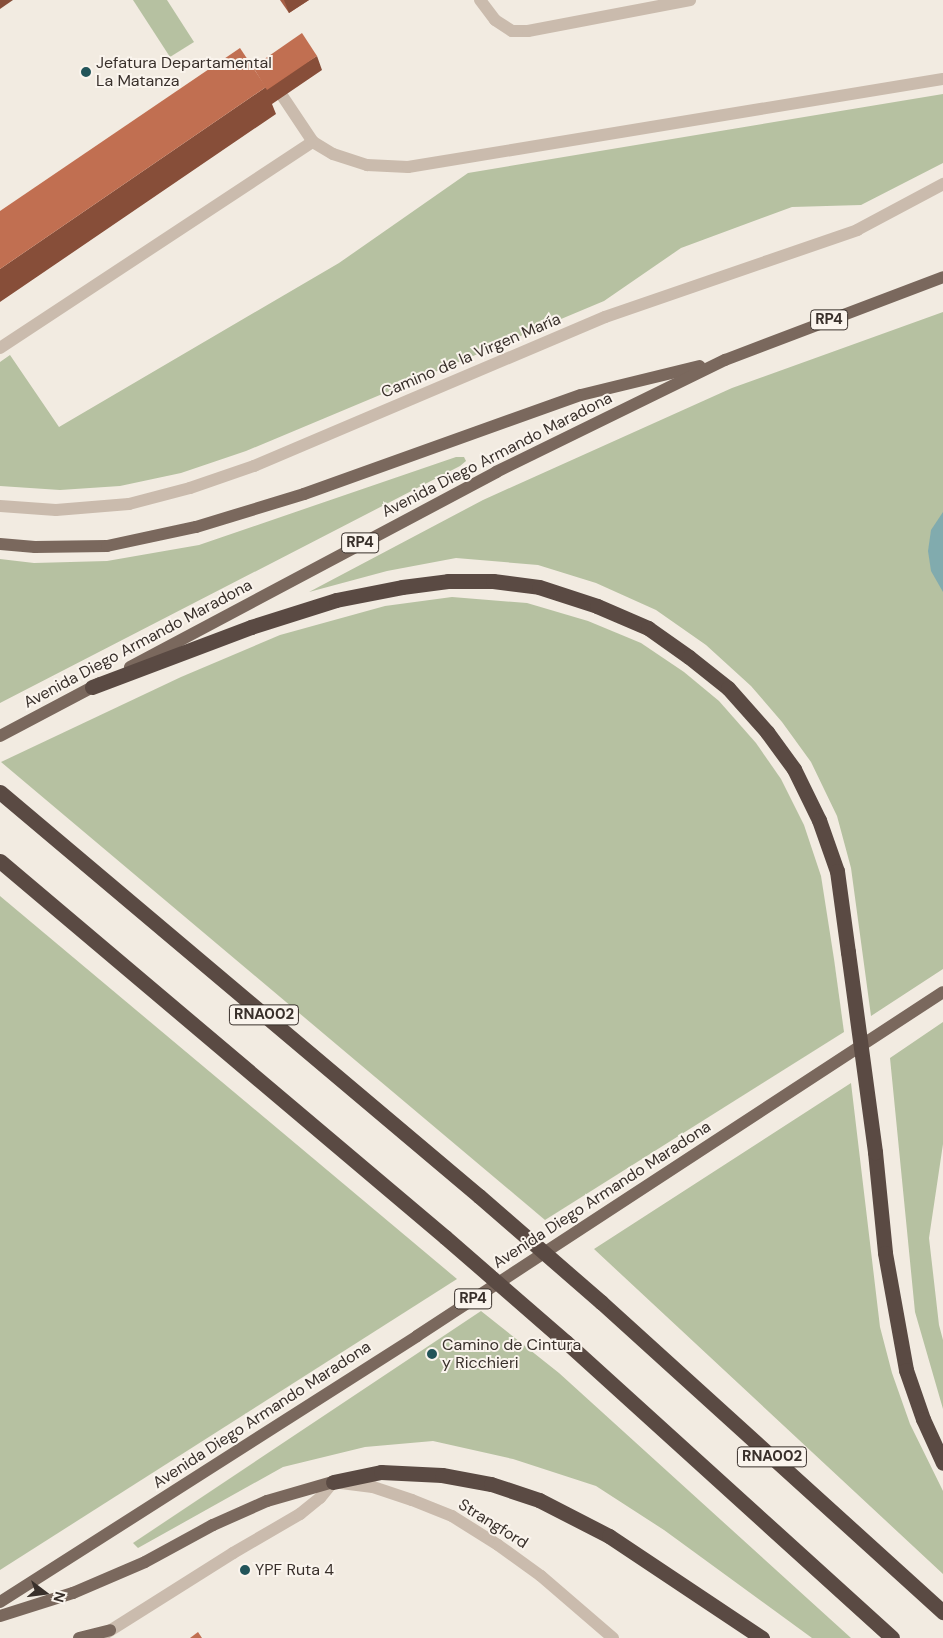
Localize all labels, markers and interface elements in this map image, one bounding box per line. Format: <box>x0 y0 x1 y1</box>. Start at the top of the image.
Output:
place label: Jefatura Departamental La Matanza <box>96 53 272 91</box>
marker: Jefatura Departamental La Matanza <box>80 66 92 78</box>
road number: RP4 <box>809 308 849 332</box>
street label: Camino de la Virgen María <box>378 309 564 403</box>
street label: Avenida Diego Armando Maradona <box>379 388 615 522</box>
road number: RP4 <box>340 530 380 556</box>
street label: Avenida Diego Armando Maradona <box>21 575 255 713</box>
road number: RNA002 <box>228 1002 300 1028</box>
street label: Avenida Diego Armando Maradona <box>489 1117 715 1273</box>
road number: RP4 <box>453 1286 493 1312</box>
place label: Camino de Cintura y Ricchieri <box>442 1335 581 1373</box>
street label: Avenida Diego Armando Maradona <box>149 1337 375 1493</box>
marker: Camino de Cintura y Ricchieri <box>426 1348 438 1360</box>
road number: RNA002 <box>736 1444 808 1470</box>
street label: Strangford <box>455 1495 531 1553</box>
place label: YPF Ruta 4 <box>255 1560 334 1580</box>
marker: YPF Ruta 4 <box>239 1564 251 1576</box>
north arrow <box>20 1568 70 1618</box>
text: N <box>49 1590 70 1604</box>

